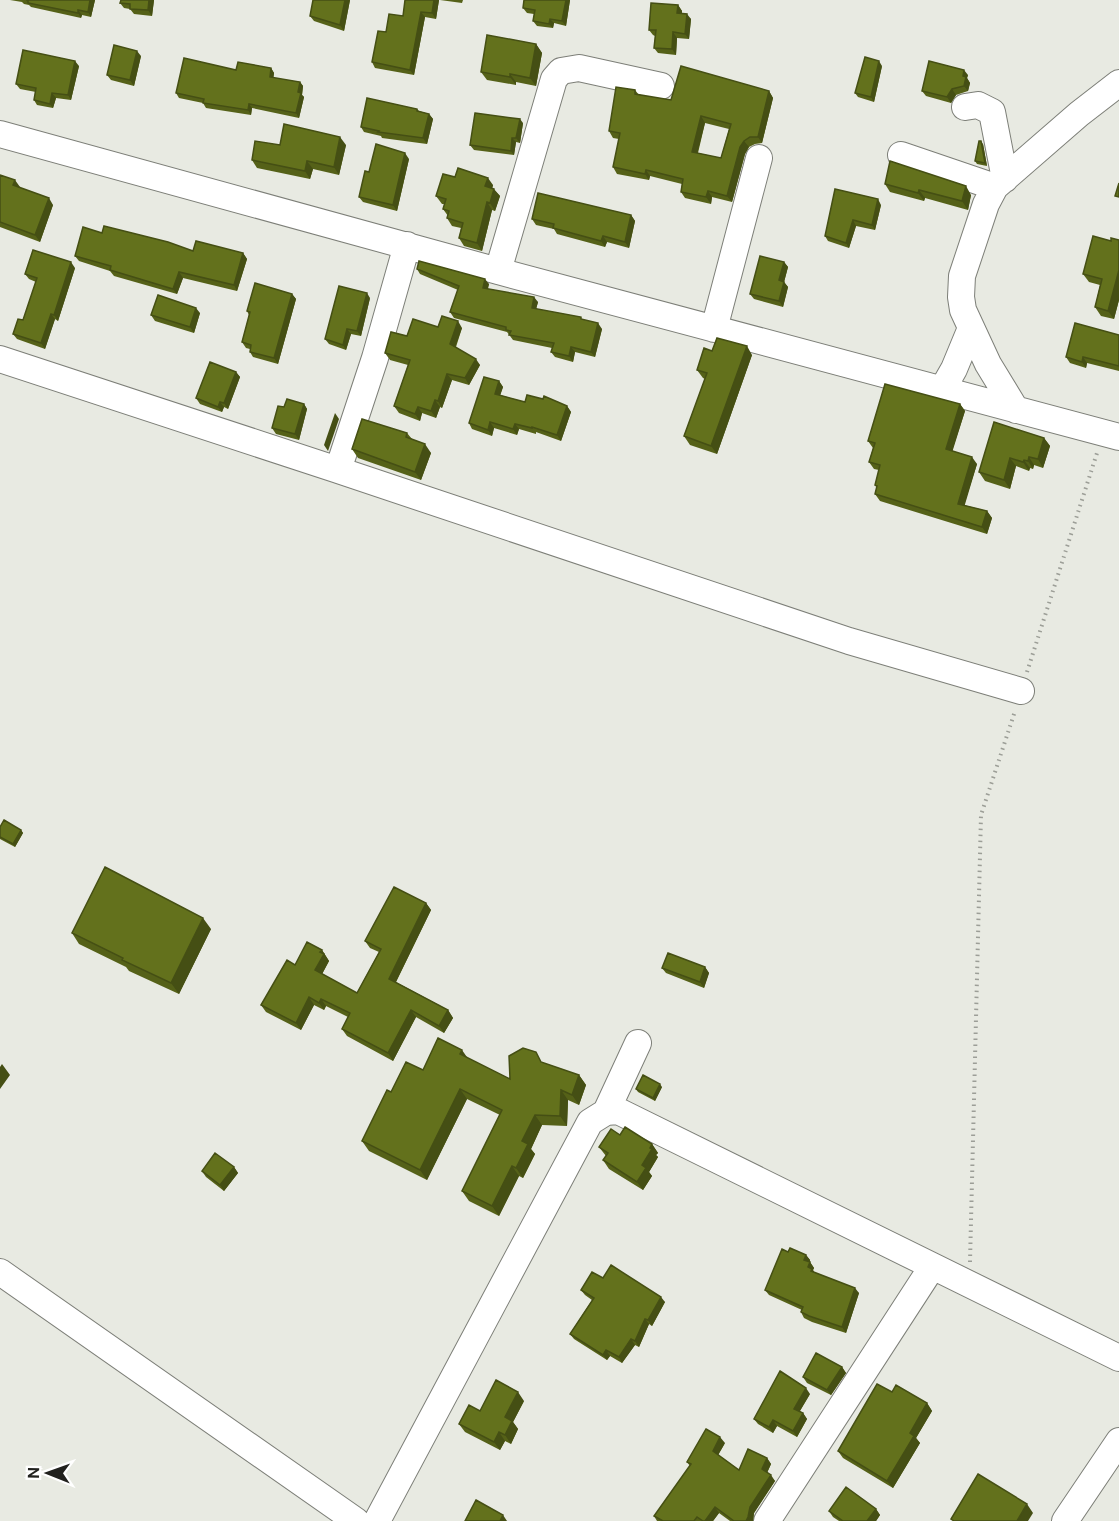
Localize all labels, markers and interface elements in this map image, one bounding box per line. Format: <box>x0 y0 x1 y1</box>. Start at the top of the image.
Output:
north arrow <box>18 1443 78 1503</box>
text: N <box>23 1467 44 1479</box>

